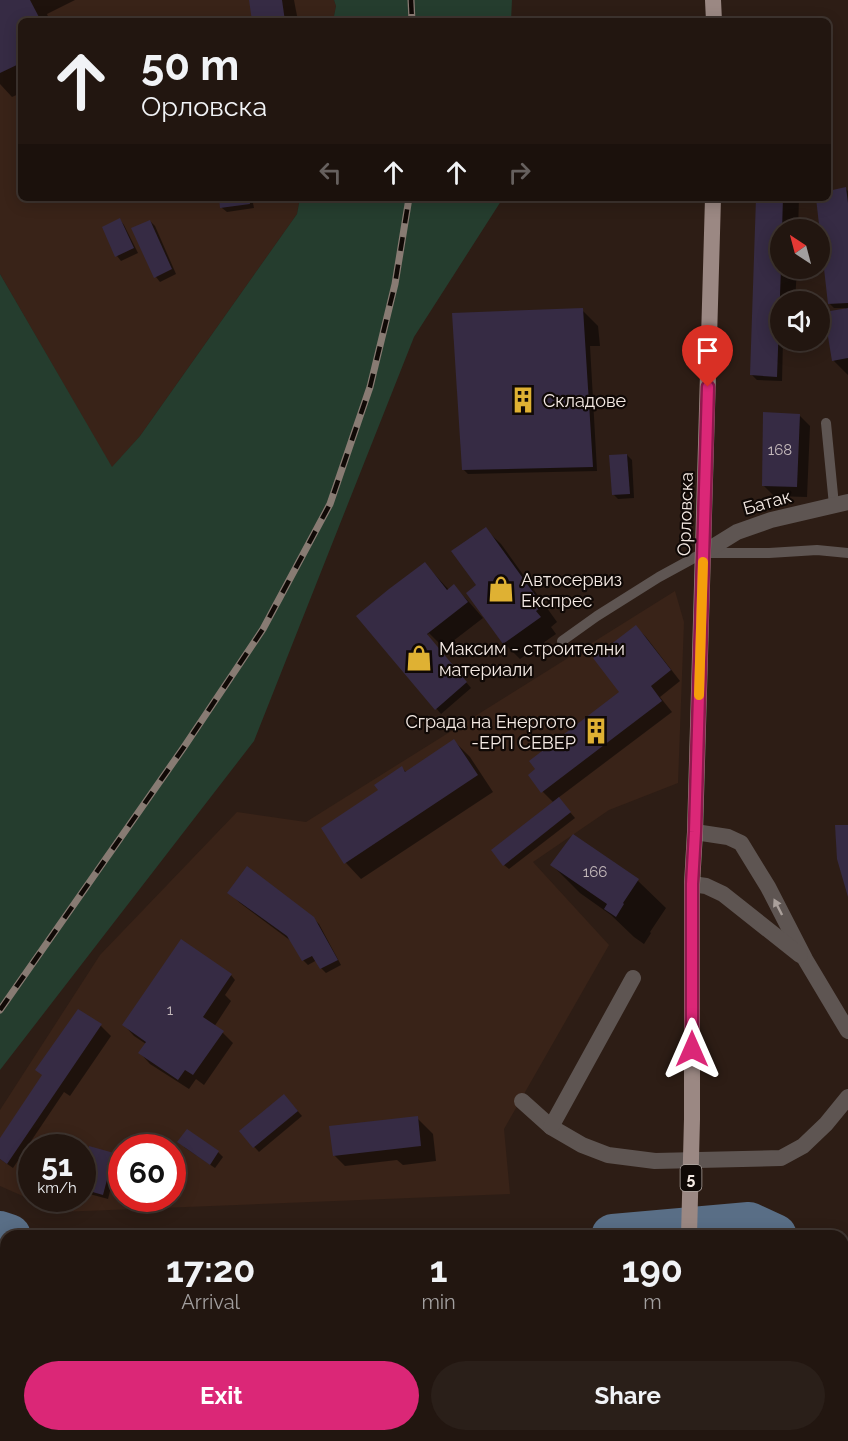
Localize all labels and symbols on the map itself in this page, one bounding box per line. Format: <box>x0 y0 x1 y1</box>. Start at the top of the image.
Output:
north arrow <box>770 219 830 279</box>
pin <box>682 325 733 387</box>
building icon: Складове <box>508 385 538 415</box>
place label: Складове <box>543 390 627 411</box>
house number: 168 <box>768 441 792 459</box>
street label: Орловска <box>673 472 697 556</box>
street label: Батак <box>741 485 793 519</box>
place label: Автосервиз Експрес <box>521 569 622 611</box>
shop icon: Автосервиз Експрес <box>486 574 516 604</box>
place label: Максим - строителни материали <box>439 638 625 680</box>
shop icon: Максим - строителни материали <box>404 643 434 673</box>
place label: Сграда на Енергото -ЕРП СЕВЕР <box>405 711 576 753</box>
building icon: Сграда на Енергото -ЕРП СЕВЕР <box>581 716 611 746</box>
house number: 166 <box>583 863 607 881</box>
one-way arrow <box>774 898 784 916</box>
house number: 1 <box>167 1001 174 1019</box>
position arrow <box>660 1017 724 1081</box>
speed limit sign: 60 <box>108 1134 186 1212</box>
road number: 5 <box>680 1165 702 1191</box>

